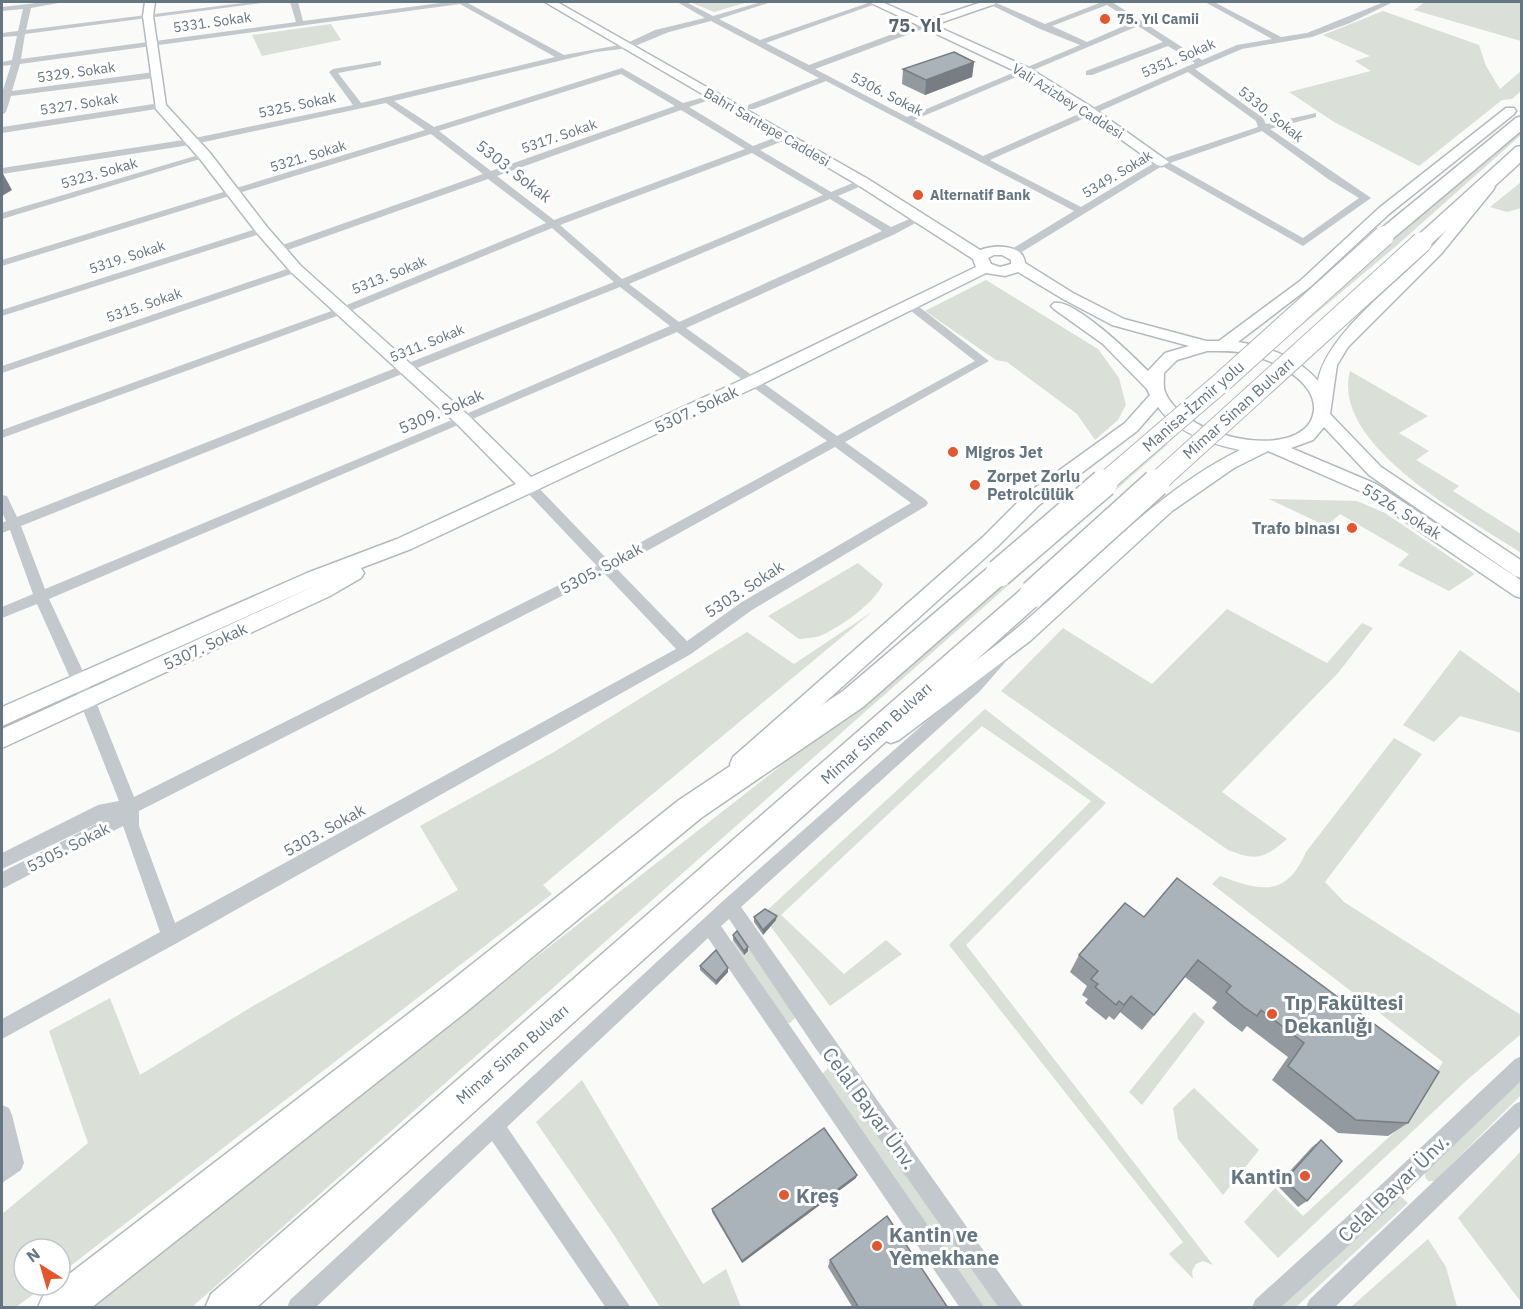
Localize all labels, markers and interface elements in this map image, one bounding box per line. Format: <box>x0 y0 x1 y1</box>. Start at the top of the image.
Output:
street label: 5331. Sokak <box>172 8 253 36</box>
place label: 75. Yıl Camii <box>1117 10 1199 28</box>
marker: 75. Yıl Camii <box>1098 12 1112 26</box>
district label: 75. Yıl <box>889 14 942 37</box>
street label: 5351. Sokak <box>1138 34 1218 82</box>
street label: 5329. Sokak <box>36 58 117 86</box>
street label: Vali Azizbey Caddesi <box>1009 59 1127 143</box>
street label: 5306. Sokak <box>848 68 927 120</box>
street label: 5330. Sokak <box>1235 82 1308 146</box>
street label: Bahri Sarıtepe Caddesi <box>701 83 833 171</box>
street label: 5325. Sokak <box>257 88 338 122</box>
street label: 5327. Sokak <box>39 89 120 119</box>
street label: 5317. Sokak <box>519 114 600 157</box>
street label: 5303. Sokak <box>472 135 556 207</box>
street label: 5321. Sokak <box>268 136 349 176</box>
street label: 5349. Sokak <box>1079 146 1156 202</box>
street label: 5323. Sokak <box>59 153 140 193</box>
place label: Alternatif Bank <box>930 186 1031 204</box>
marker: Alternatif Bank <box>911 188 925 202</box>
street label: 5319. Sokak <box>87 236 168 278</box>
street label: 5313. Sokak <box>349 252 429 298</box>
street label: 5315. Sokak <box>104 283 185 326</box>
street label: 5311. Sokak <box>387 320 467 366</box>
street label: Mimar Sinan Bulvarı <box>1178 353 1298 463</box>
street label: Manisa-İzmir yolu <box>1138 356 1248 456</box>
street label: 5307. Sokak <box>651 381 742 437</box>
street label: 5309. Sokak <box>396 384 487 438</box>
place label: Migros Jet <box>965 442 1043 462</box>
marker: Migros Jet <box>946 445 960 459</box>
place label: Zorpet Zorlu Petrolcülük <box>987 466 1080 504</box>
marker: Zorpet Zorlu Petrolcülük <box>968 478 982 492</box>
street label: 5526. Sokak <box>1358 479 1446 544</box>
place label: Trafo binası <box>1252 518 1340 538</box>
marker: Trafo binası <box>1345 521 1359 535</box>
street label: 5305. Sokak <box>557 538 646 598</box>
street label: 5303. Sokak <box>701 556 788 622</box>
street label: 5307. Sokak <box>160 618 251 674</box>
street label: Mimar Sinan Bulvarı <box>816 678 936 788</box>
street label: 5303. Sokak <box>280 799 369 861</box>
street label: 5305. Sokak <box>23 817 113 876</box>
place label: Tıp Fakültesi Dekanlığı <box>1284 989 1404 1039</box>
street label: Mimar Sinan Bulvarı <box>452 1000 572 1108</box>
marker: Tıp Fakültesi Dekanlığı <box>1265 1007 1279 1021</box>
street label: Celal Bayar Ünv. <box>816 1041 924 1175</box>
street label: Celal Bayar Ünv. <box>1332 1128 1454 1248</box>
place label: Kantin <box>1231 1163 1293 1190</box>
marker: Kantin <box>1298 1169 1312 1183</box>
place label: Kreş <box>796 1182 839 1209</box>
marker: Kreş <box>777 1188 791 1202</box>
place label: Kantin ve Yemekhane <box>889 1221 999 1271</box>
north arrow <box>12 1237 72 1297</box>
marker: Kantin ve Yemekhane <box>870 1239 884 1253</box>
text: N <box>22 1244 44 1266</box>

